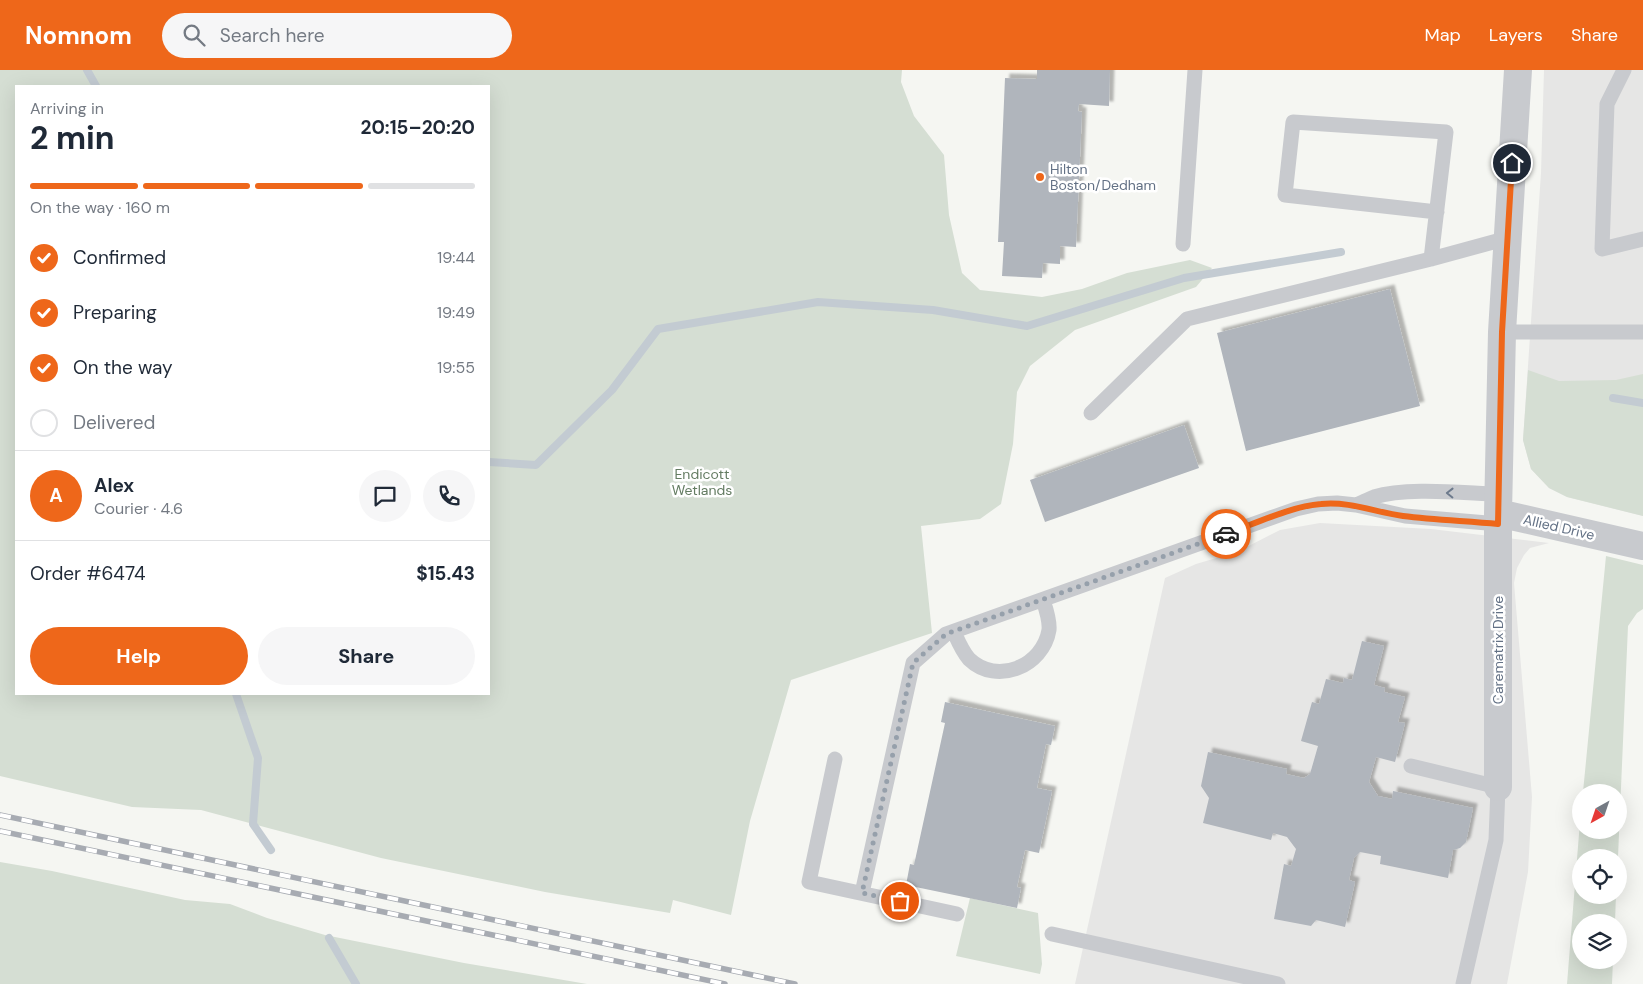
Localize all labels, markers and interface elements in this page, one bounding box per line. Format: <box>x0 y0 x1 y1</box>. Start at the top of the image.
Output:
search box <box>162 13 512 58</box>
text: Nomnom <box>25 20 132 51</box>
icon: search <box>180 21 208 49</box>
text: Search here <box>220 23 325 48</box>
text: Map <box>1425 23 1461 47</box>
text: Layers <box>1489 23 1543 47</box>
text: Share <box>1571 23 1618 47</box>
text: Arriving in <box>30 98 104 119</box>
text: 20:15–20:20 <box>361 115 475 140</box>
text: 2 min <box>30 117 115 159</box>
pin <box>1491 142 1533 184</box>
icon: home <box>1498 149 1526 177</box>
place label: Hilton Boston/Dedham <box>1050 160 1156 194</box>
marker: Hilton Boston/Dedham <box>1034 171 1046 183</box>
text: On the way · 160 m <box>30 197 170 218</box>
icon: check <box>30 244 58 272</box>
text: Confirmed <box>73 245 166 270</box>
text: 19:44 <box>437 247 475 268</box>
icon: check <box>30 299 58 327</box>
text: Preparing <box>73 300 157 325</box>
text: 19:49 <box>437 302 475 323</box>
icon: check <box>30 354 58 382</box>
text: On the way <box>73 355 173 380</box>
text: 19:55 <box>437 357 475 378</box>
text: Delivered <box>73 410 155 435</box>
park label: Endicott Wetlands <box>672 465 732 499</box>
button: chat <box>359 470 411 522</box>
button: phone <box>423 470 475 522</box>
text: Alex <box>94 473 134 498</box>
text: A <box>49 483 63 508</box>
one-way arrow <box>1446 488 1454 498</box>
text: Courier · 4.6 <box>94 498 183 519</box>
courier <box>1201 509 1251 559</box>
street label: Allied Drive <box>1522 510 1596 544</box>
icon: car <box>1212 520 1240 548</box>
text: Order #6474 <box>30 561 145 586</box>
text: $15.43 <box>416 561 475 586</box>
street label: Carematrix Drive <box>1489 596 1507 704</box>
button: Help <box>30 627 248 685</box>
button: Share <box>258 627 475 685</box>
north arrow <box>1572 784 1628 839</box>
map controls <box>1572 784 1627 969</box>
button: locate <box>1572 849 1627 904</box>
pin <box>879 880 921 922</box>
icon: bag <box>886 887 914 915</box>
button: layers <box>1572 914 1627 969</box>

